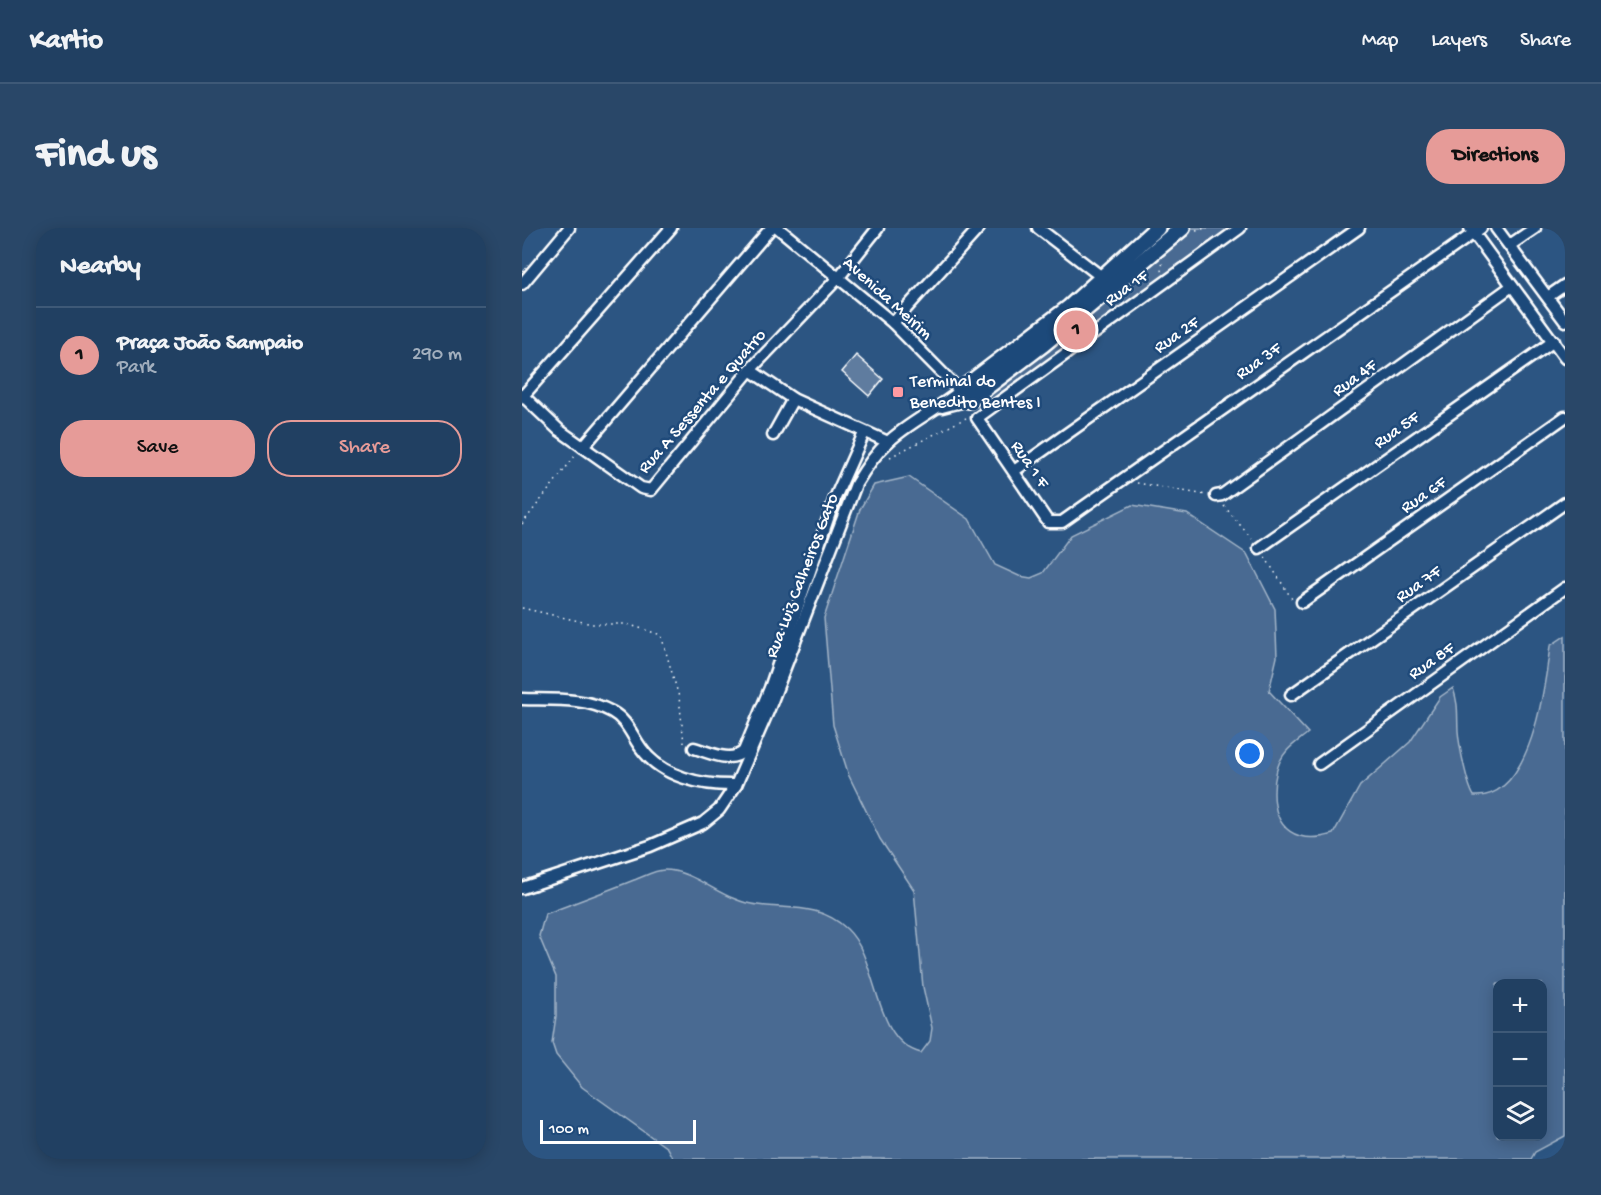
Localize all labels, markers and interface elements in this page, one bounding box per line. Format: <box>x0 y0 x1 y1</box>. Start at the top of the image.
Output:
text: Kartio <box>30 25 103 58</box>
text: Map <box>1362 29 1398 54</box>
text: Layers <box>1431 29 1487 54</box>
text: Share <box>1520 29 1571 54</box>
button: Directions <box>1426 129 1565 184</box>
text: Find us <box>36 132 156 181</box>
text: Nearby <box>60 252 141 283</box>
street label: Avenida Meirim <box>838 253 936 345</box>
street label: Rua 1F <box>1101 266 1153 312</box>
pin: 1 <box>1056 308 1096 352</box>
street label: Rua 2F <box>1150 313 1204 359</box>
street label: Rua A Sessenta e Quatro <box>635 325 771 479</box>
text: Praça João Sampaio <box>117 331 303 357</box>
street label: Rua 3F <box>1232 338 1286 385</box>
text: 1 <box>75 344 84 367</box>
text: 290 m <box>412 344 462 367</box>
street label: Rua 4F <box>1329 355 1382 402</box>
text: Park <box>117 357 155 380</box>
place label: Terminal do Benedito Bentes I <box>909 372 1041 414</box>
marker: Terminal do Benedito Bentes I <box>891 385 905 399</box>
street label: Rua 5F <box>1370 407 1424 454</box>
button: Save <box>60 420 255 477</box>
button: Share <box>267 420 462 477</box>
street label: Rua 1 F <box>1005 437 1053 493</box>
street label: Rua 6F <box>1397 472 1451 519</box>
street label: Rua Luiz Calheiros Gato <box>762 491 844 661</box>
street label: Rua 7F <box>1392 561 1446 608</box>
street label: Rua 8F <box>1405 638 1460 685</box>
your location <box>1235 739 1264 768</box>
map controls <box>1493 979 1547 1141</box>
button: + <box>1493 979 1547 1033</box>
button: − <box>1493 1033 1547 1087</box>
button: layers <box>1493 1087 1547 1141</box>
scale bar <box>540 1117 696 1144</box>
text: 100 m <box>549 1121 589 1140</box>

